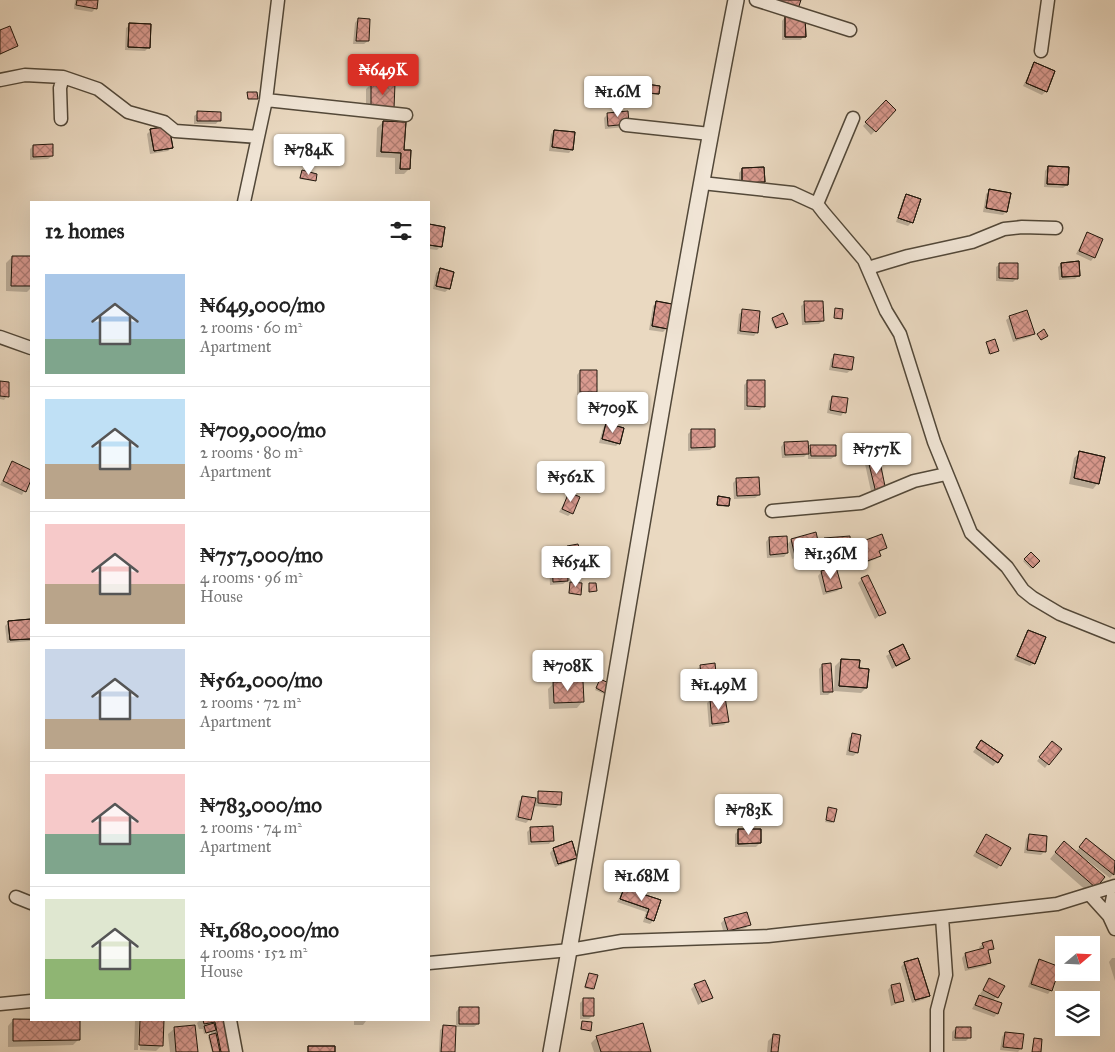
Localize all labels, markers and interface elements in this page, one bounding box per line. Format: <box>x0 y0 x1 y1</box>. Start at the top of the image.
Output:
pin: ₦649K <box>348 54 418 96</box>
text: ₦649K <box>359 60 407 79</box>
pin: ₦1.6M <box>583 76 653 118</box>
text: ₦1.6M <box>595 82 641 101</box>
pin: ₦784K <box>274 134 344 176</box>
text: ₦784K <box>285 140 333 159</box>
icon: filters <box>387 217 415 245</box>
text: 12 homes <box>45 218 124 244</box>
text: ₦649,000/mo <box>200 292 325 318</box>
icon: home <box>85 294 145 354</box>
text: 2 rooms · 60 m² <box>200 318 302 337</box>
text: Apartment <box>200 337 272 356</box>
pin: ₦709K <box>578 392 648 434</box>
text: ₦709K <box>588 398 638 417</box>
text: ₦709,000/mo <box>200 417 326 443</box>
icon: home <box>85 419 145 479</box>
pin: ₦757K <box>842 432 912 475</box>
text: ₦757K <box>853 439 901 458</box>
text: 2 rooms · 80 m² <box>200 443 303 462</box>
pin: ₦562K <box>536 460 606 503</box>
text: Apartment <box>200 462 272 481</box>
text: ₦562K <box>548 467 594 486</box>
pin: ₦1.36M <box>790 538 872 580</box>
text: ₦757,000/mo <box>200 542 323 568</box>
icon: home <box>85 544 145 604</box>
text: ₦1.36M <box>805 544 857 563</box>
pin: ₦654K <box>541 546 611 588</box>
text: ₦654K <box>552 552 600 571</box>
text: 4 rooms · 96 m² <box>200 568 303 587</box>
text: House <box>200 587 243 606</box>
pin: ₦708K <box>533 650 603 692</box>
text: ₦708K <box>543 656 593 675</box>
text: ₦562,000/mo <box>200 667 323 693</box>
pin: ₦1.49M <box>678 668 760 711</box>
icon: home <box>85 669 145 729</box>
text: ₦1.49M <box>691 675 747 694</box>
text: 2 rooms · 72 m² <box>200 693 301 712</box>
text: Apartment <box>200 712 272 731</box>
text: ₦783,000/mo <box>200 792 322 818</box>
icon: home <box>85 794 145 854</box>
pin: ₦783K <box>714 794 784 836</box>
text: ₦783K <box>726 800 772 819</box>
text: 2 rooms · 74 m² <box>200 818 302 837</box>
text: Apartment <box>200 837 272 856</box>
pin: ₦1.68M <box>601 860 683 902</box>
text: ₦1.68M <box>615 866 669 885</box>
text: ₦1,680,000/mo <box>200 917 339 943</box>
icon: home <box>85 919 145 979</box>
north arrow <box>1055 936 1100 981</box>
map controls <box>1055 936 1100 1036</box>
text: 4 rooms · 152 m² <box>200 943 307 962</box>
text: House <box>200 962 243 981</box>
button: layers <box>1055 991 1100 1036</box>

